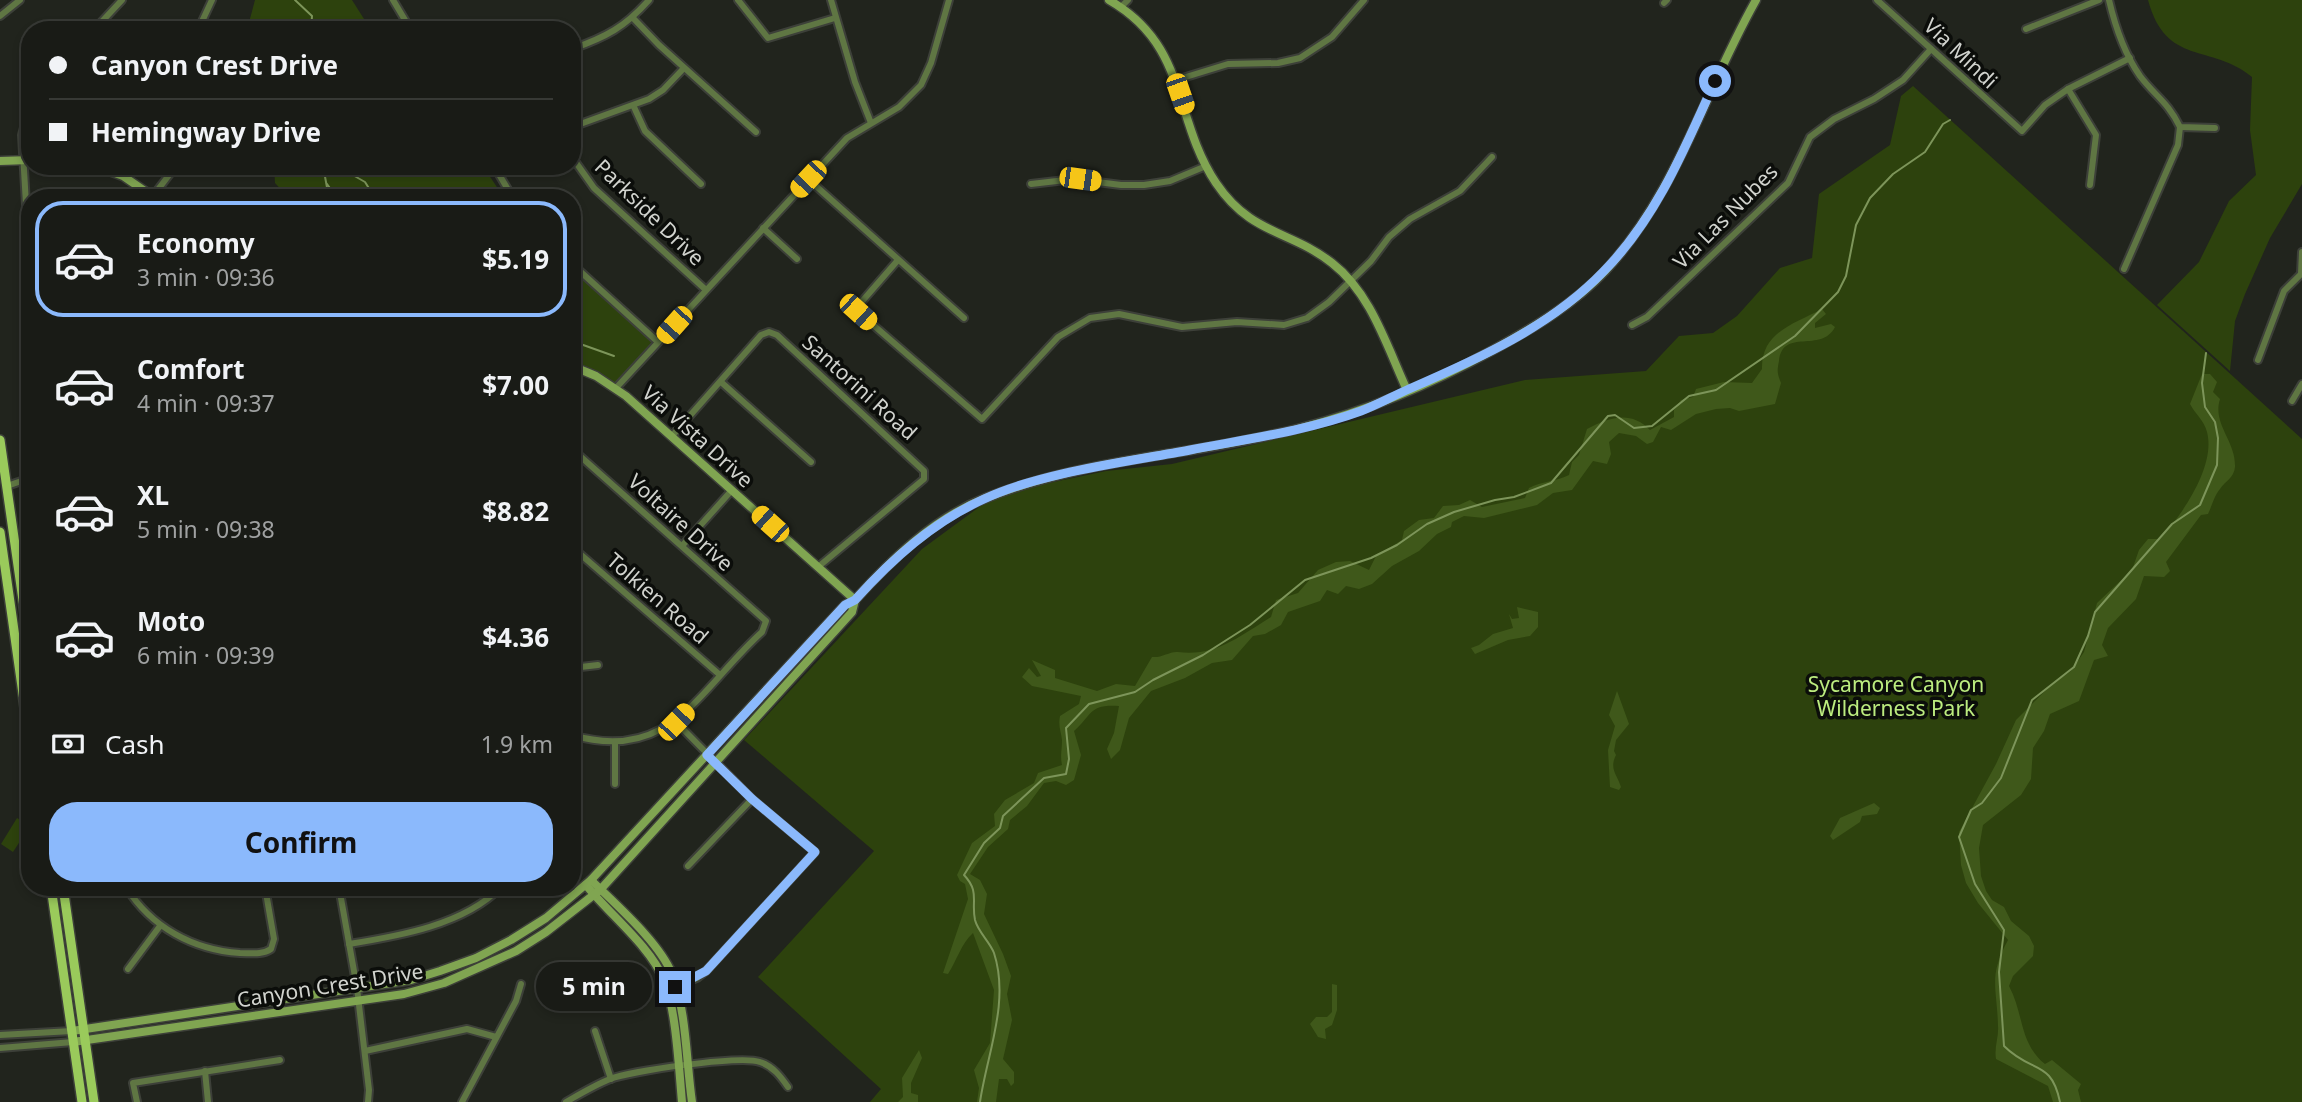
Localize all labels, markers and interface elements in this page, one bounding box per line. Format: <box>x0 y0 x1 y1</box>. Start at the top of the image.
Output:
street label: Via Mindi <box>1918 12 2004 94</box>
text: Canyon Crest Drive <box>91 47 338 83</box>
route start <box>1699 65 1731 97</box>
car <box>1164 71 1197 117</box>
text: Hemingway Drive <box>91 114 321 150</box>
street label: Parkside Drive <box>589 153 711 271</box>
car <box>786 156 831 202</box>
street label: Via Las Nubes <box>1667 158 1783 274</box>
car <box>1058 166 1103 192</box>
text: Economy <box>137 225 255 261</box>
icon: car <box>53 228 116 291</box>
text: $5.19 <box>482 241 549 277</box>
text: 3 min · 09:36 <box>137 261 275 293</box>
car <box>836 290 881 334</box>
car <box>653 302 696 348</box>
street label: Santorini Road <box>797 328 923 446</box>
text: Comfort <box>137 351 245 387</box>
icon: car <box>53 354 116 417</box>
text: $7.00 <box>482 367 549 403</box>
street label: Via Vista Drive <box>637 379 759 493</box>
text: 4 min · 09:37 <box>137 387 275 419</box>
street label: Voltaire Drive <box>622 467 740 577</box>
text: XL <box>137 477 169 513</box>
icon: car <box>53 480 116 543</box>
text: $8.82 <box>482 493 549 529</box>
car <box>748 502 793 546</box>
text: 5 min · 09:38 <box>137 513 275 545</box>
street label: Tolkien Road <box>601 546 715 650</box>
text: Moto <box>137 603 205 639</box>
icon: car <box>53 606 116 669</box>
text: $4.36 <box>482 619 549 655</box>
text: 6 min · 09:39 <box>137 639 275 671</box>
park label: Sycamore Canyon Wilderness Park <box>1808 670 1984 722</box>
car <box>654 700 699 744</box>
icon: cash <box>49 725 87 763</box>
text: Cash <box>105 726 165 762</box>
text: 1.9 km <box>481 728 553 760</box>
button: Confirm <box>49 802 553 882</box>
street label: Canyon Crest Drive <box>235 956 425 1014</box>
callout: 5 min <box>535 962 650 1012</box>
text: 5 min <box>562 970 626 1002</box>
route end <box>659 971 691 1003</box>

